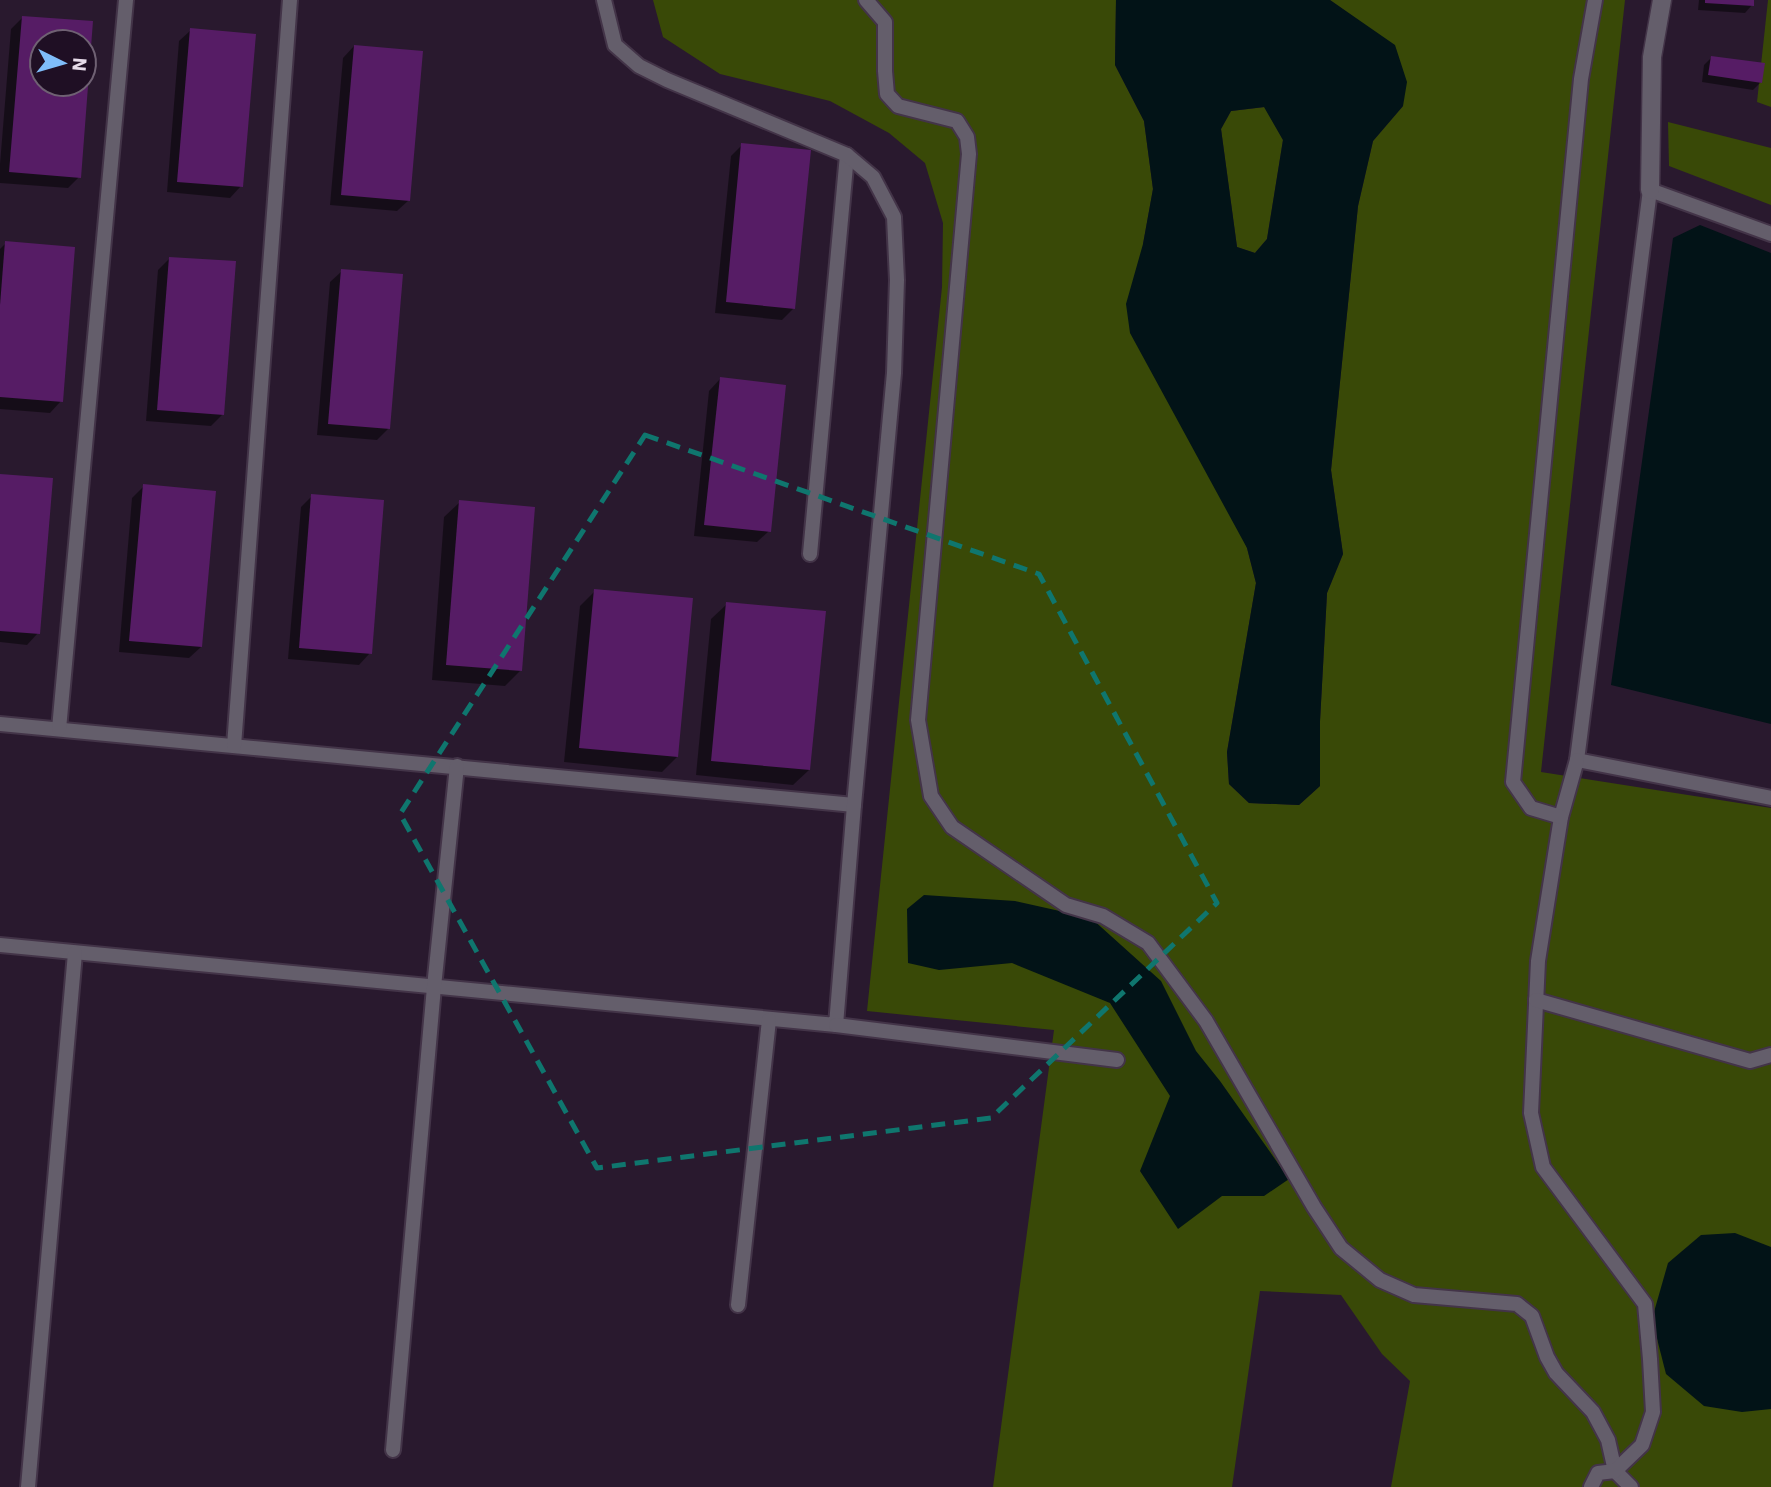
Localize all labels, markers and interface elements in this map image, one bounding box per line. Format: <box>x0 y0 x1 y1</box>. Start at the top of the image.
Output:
north arrow <box>28 28 98 98</box>
text: N <box>67 57 92 72</box>

